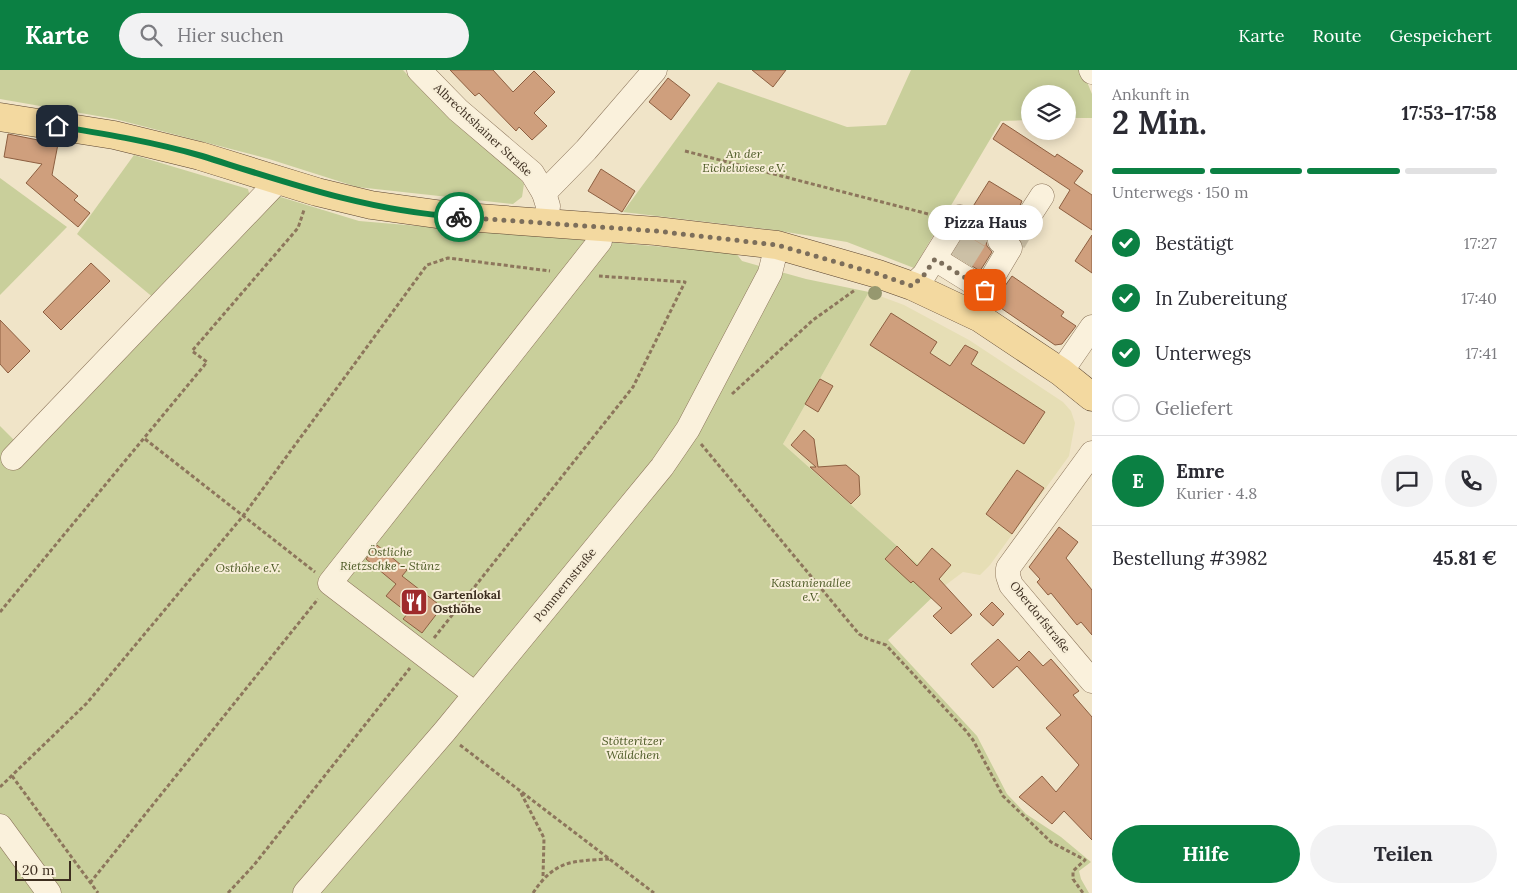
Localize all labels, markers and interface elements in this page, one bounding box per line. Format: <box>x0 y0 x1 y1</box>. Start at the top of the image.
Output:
search box <box>119 13 469 58</box>
text: Karte <box>25 20 89 51</box>
icon: search <box>137 21 165 49</box>
text: Hier suchen <box>177 23 284 47</box>
text: Karte <box>1238 24 1284 47</box>
text: Route <box>1312 24 1362 47</box>
text: Gespeichert <box>1390 24 1492 47</box>
street label: Albrechtshainer Straße <box>430 79 536 180</box>
text: Ankunft in <box>1112 84 1190 104</box>
map controls <box>1021 85 1076 140</box>
button: layers <box>1021 85 1076 140</box>
text: 17:53–17:58 <box>1402 101 1497 125</box>
text: 2 Min. <box>1112 102 1207 143</box>
pin <box>36 105 78 147</box>
icon: home <box>43 112 71 140</box>
park label: An der Eichelwiese e.V. <box>702 146 786 175</box>
text: Unterwegs · 150 m <box>1112 182 1248 202</box>
courier <box>434 192 484 242</box>
icon: bike <box>445 203 473 231</box>
callout: Pizza Haus <box>928 205 1042 240</box>
text: Pizza Haus <box>944 212 1027 232</box>
icon: check <box>1112 229 1140 257</box>
text: Bestätigt <box>1155 231 1234 255</box>
text: 17:27 <box>1464 233 1497 253</box>
pin <box>964 269 1006 311</box>
icon: bag <box>971 276 999 304</box>
icon: check <box>1112 284 1140 312</box>
text: In Zubereitung <box>1155 286 1287 310</box>
text: 17:40 <box>1461 288 1497 308</box>
icon: check <box>1112 339 1140 367</box>
text: Unterwegs <box>1155 341 1251 365</box>
text: 17:41 <box>1465 343 1497 363</box>
text: Geliefert <box>1155 396 1233 420</box>
button: chat <box>1381 455 1433 507</box>
button: phone <box>1445 455 1497 507</box>
text: Emre <box>1176 459 1224 483</box>
text: E <box>1132 469 1144 493</box>
text: Kurier · 4.8 <box>1176 483 1257 503</box>
park label: Östliche Rietzschke - Stünz <box>340 544 440 573</box>
street label: Pommernstraße <box>530 544 599 625</box>
text: Bestellung #3982 <box>1112 546 1268 570</box>
text: 45.81 € <box>1433 546 1497 570</box>
park label: Osthöhe e.V. <box>215 560 281 575</box>
park label: Kastanienallee e.V. <box>771 575 851 604</box>
street label: Oberdorfstraße <box>1007 578 1074 656</box>
restaurant icon: Gartenlokal Osthöhe <box>399 587 429 617</box>
place label: Gartenlokal Osthöhe <box>433 587 501 616</box>
park label: Stötteritzer Wäldchen <box>602 733 665 762</box>
button: Hilfe <box>1112 825 1300 883</box>
button: Teilen <box>1310 825 1497 883</box>
scale bar <box>15 858 71 881</box>
text: 20 m <box>22 861 54 879</box>

